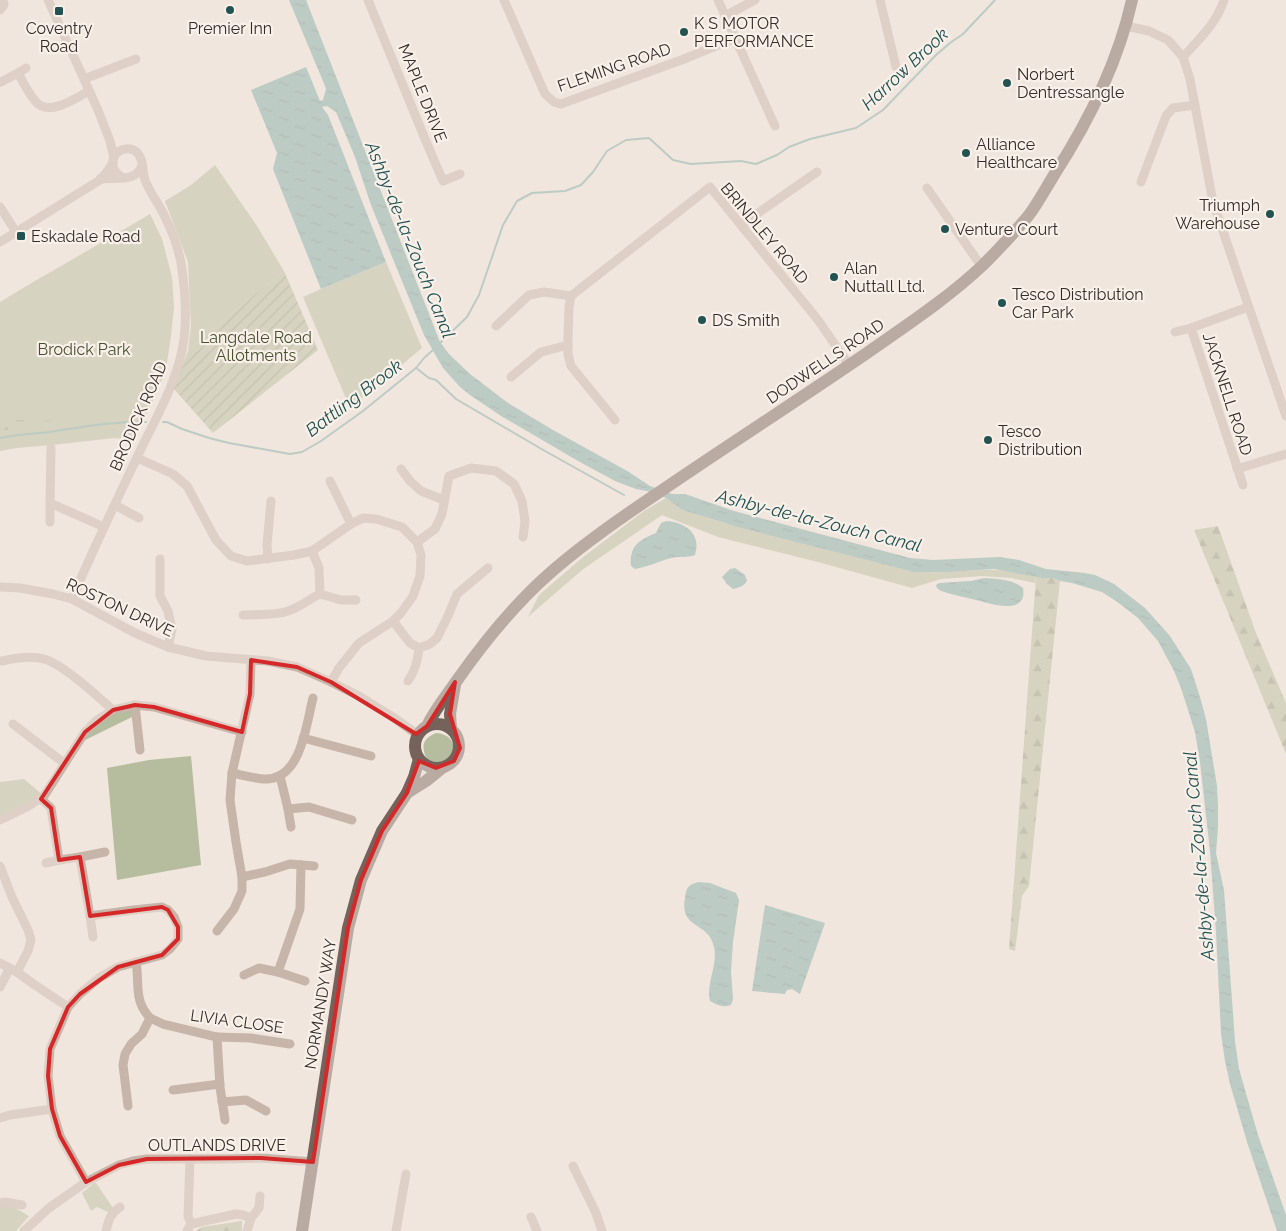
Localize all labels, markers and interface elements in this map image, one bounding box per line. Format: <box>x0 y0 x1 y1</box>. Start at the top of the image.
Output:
marker: Premier Inn <box>224 4 236 16</box>
marker: Coventry Road <box>53 5 65 17</box>
place label: K S MOTOR PERFORMANCE <box>694 14 814 51</box>
place label: Coventry Road <box>26 19 93 56</box>
place label: Premier Inn <box>188 19 272 38</box>
water label: Harrow Brook <box>857 23 953 114</box>
marker: K S MOTOR PERFORMANCE <box>678 26 690 38</box>
street label: FLEMING ROAD <box>555 39 673 96</box>
street label: MAPLE DRIVE <box>394 41 451 145</box>
place label: Norbert Dentressangle <box>1017 65 1124 102</box>
marker: Norbert Dentressangle <box>1001 77 1013 89</box>
place label: Alliance Healthcare <box>976 135 1057 172</box>
water label: Ashby-de-la-Zouch Canal <box>361 138 460 341</box>
marker: Alliance Healthcare <box>960 147 972 159</box>
street label: BRINDLEY ROAD <box>717 179 812 288</box>
place label: Triumph Warehouse <box>1175 196 1260 233</box>
marker: Triumph Warehouse <box>1264 208 1276 220</box>
place label: Venture Court <box>955 220 1059 239</box>
marker: Venture Court <box>939 223 951 235</box>
place label: Eskadale Road <box>31 227 141 246</box>
marker: Eskadale Road <box>15 230 27 242</box>
place label: Alan Nuttall Ltd. <box>844 259 925 296</box>
marker: Alan Nuttall Ltd. <box>828 271 840 283</box>
place label: Tesco Distribution Car Park <box>1012 285 1144 322</box>
marker: Tesco Distribution Car Park <box>996 297 1008 309</box>
place label: DS Smith <box>712 311 780 330</box>
marker: DS Smith <box>696 314 708 326</box>
street label: DODWELLS ROAD <box>763 315 888 408</box>
park label: Langdale Road Allotments <box>200 328 312 365</box>
street label: JACKNELL ROAD <box>1199 330 1256 458</box>
park label: Brodick Park <box>38 340 131 359</box>
water label: Battling Brook <box>301 354 406 441</box>
street label: BRODICK ROAD <box>106 358 171 474</box>
place label: Tesco Distribution <box>998 422 1082 459</box>
marker: Tesco Distribution <box>982 434 994 446</box>
water label: Ashby-de-la-Zouch Canal <box>714 485 924 556</box>
street label: ROSTON DRIVE <box>63 574 177 641</box>
water label: Ashby-de-la-Zouch Canal <box>1179 750 1218 963</box>
street label: NORMANDY WAY <box>301 937 340 1071</box>
street label: LIVIA CLOSE <box>189 1006 285 1037</box>
street label: OUTLANDS DRIVE <box>148 1136 286 1155</box>

